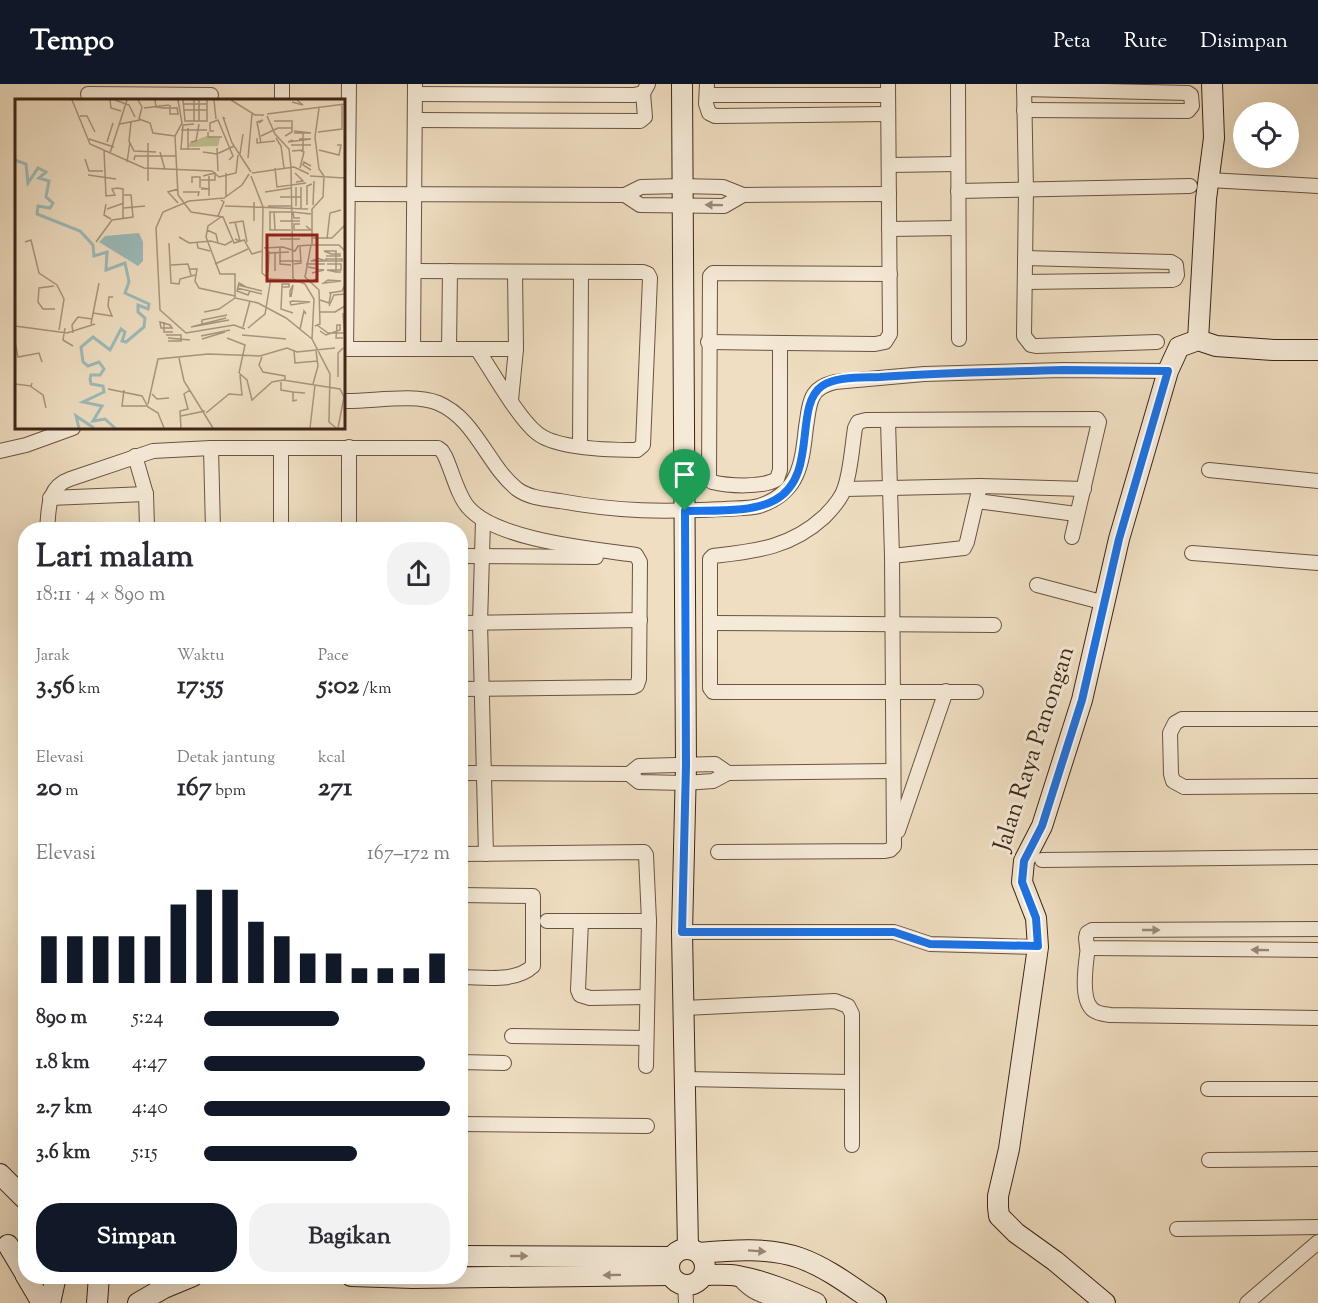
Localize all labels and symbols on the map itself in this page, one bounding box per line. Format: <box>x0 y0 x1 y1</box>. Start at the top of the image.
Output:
inset map <box>15 99 345 429</box>
one-way arrow <box>705 200 724 210</box>
pin <box>659 449 710 511</box>
street label: Jalan Raya Panongan <box>985 642 1084 858</box>
one-way arrow <box>1141 925 1160 935</box>
one-way arrow <box>1250 945 1269 955</box>
one-way arrow <box>748 1247 767 1256</box>
one-way arrow <box>509 1251 528 1261</box>
one-way arrow <box>602 1270 621 1280</box>

